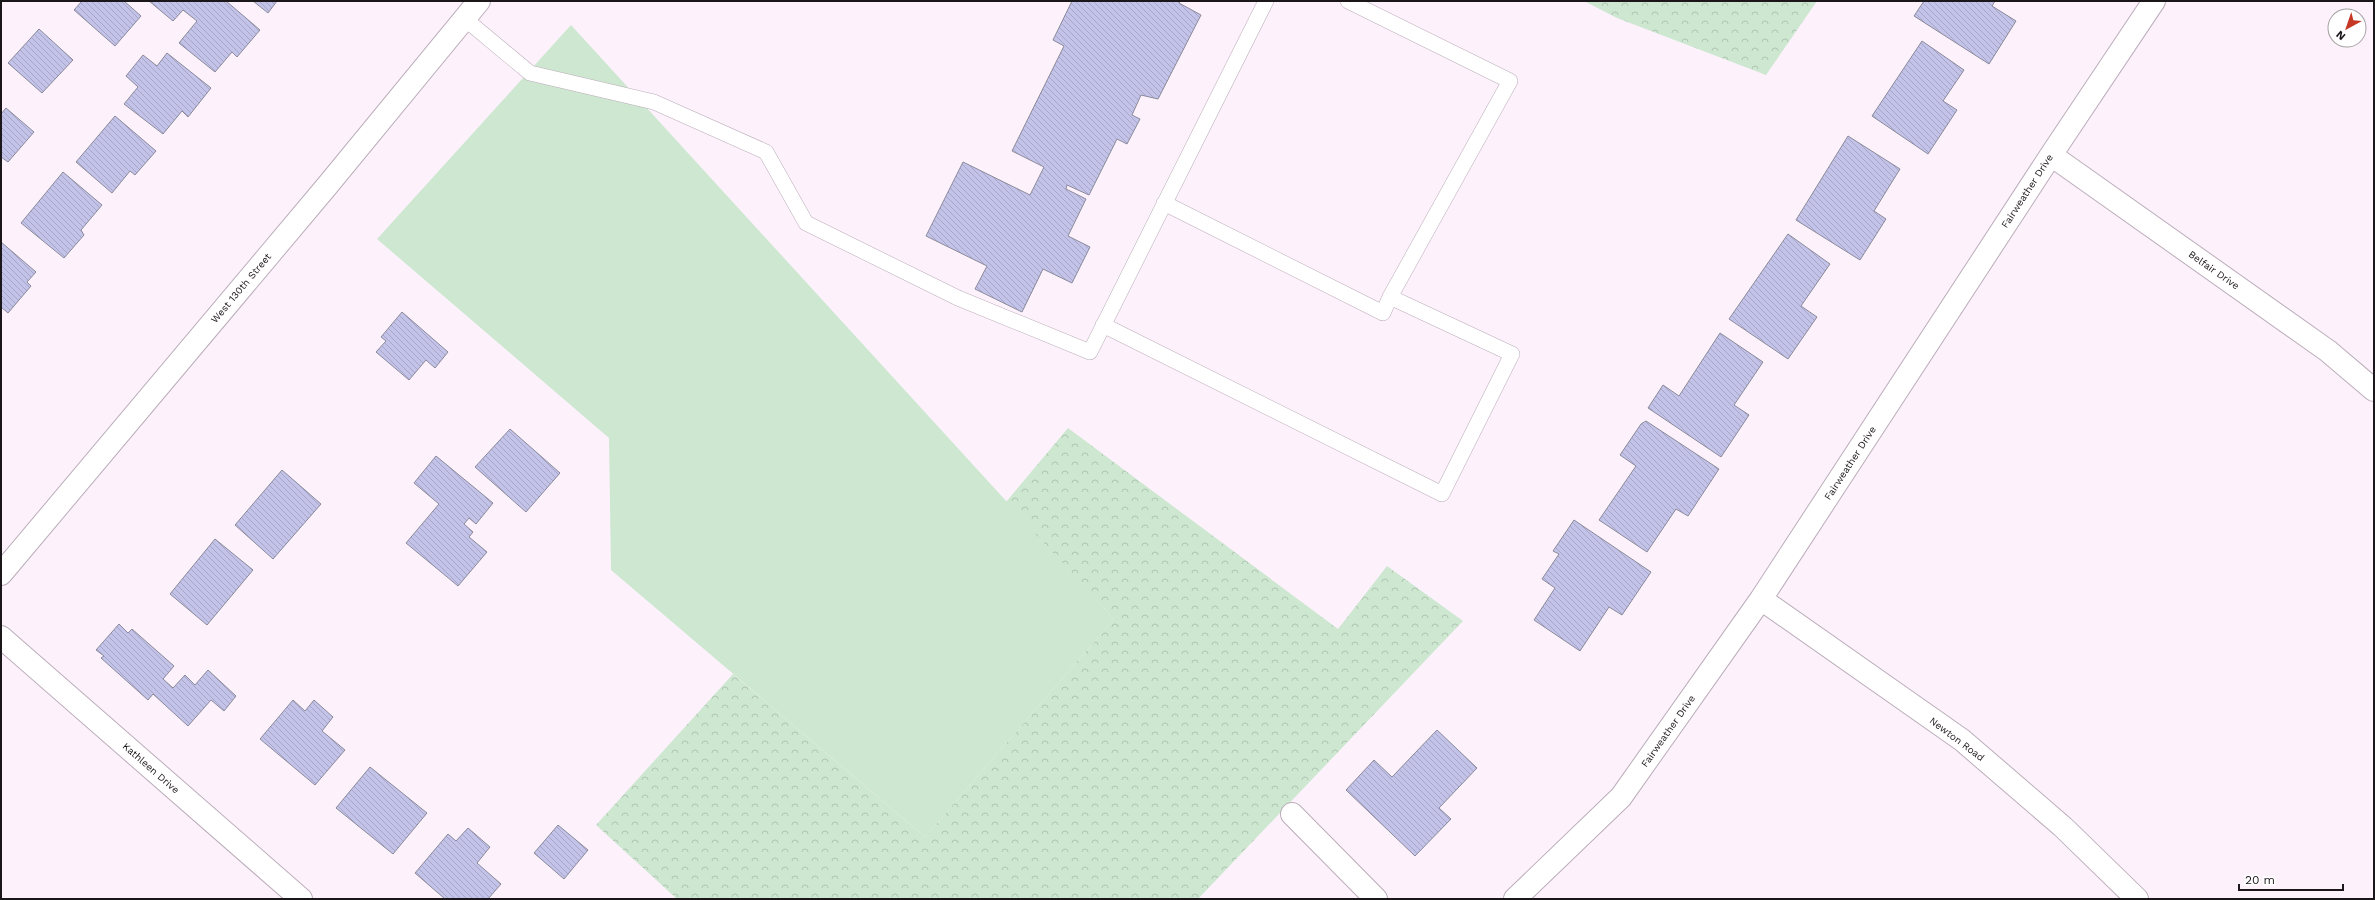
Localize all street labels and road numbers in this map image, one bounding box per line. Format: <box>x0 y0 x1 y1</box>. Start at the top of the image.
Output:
street label: Fairweather Drive <box>1999 152 2055 230</box>
street label: Belfair Drive <box>2186 248 2242 292</box>
street label: West 130th Street <box>209 250 274 325</box>
street label: Fairweather Drive <box>1822 424 1878 502</box>
street label: Fairweather Drive <box>1639 693 1697 769</box>
street label: Newton Road <box>1928 715 1986 763</box>
street label: Kathleen Drive <box>120 740 182 796</box>

